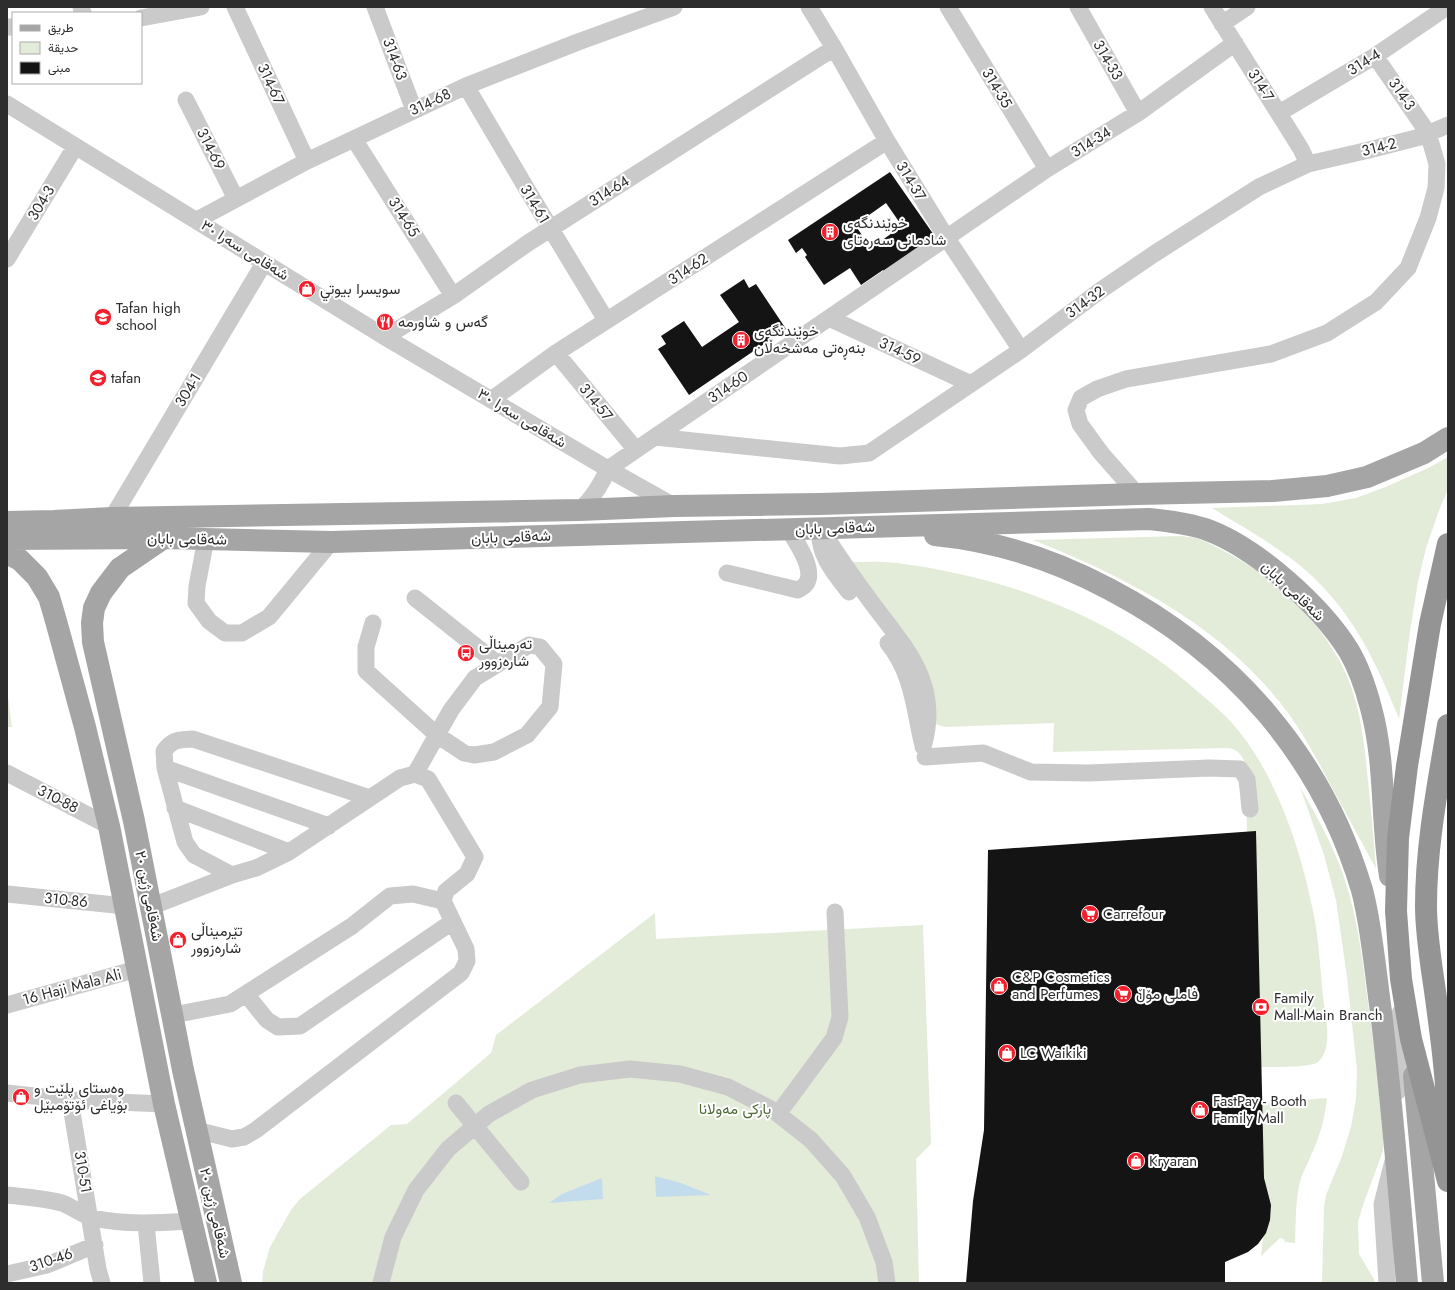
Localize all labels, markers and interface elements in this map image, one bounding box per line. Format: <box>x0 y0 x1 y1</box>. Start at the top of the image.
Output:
legend <box>12 12 142 84</box>
text: طريق <box>48 19 74 37</box>
street label: 314-63 <box>377 35 413 83</box>
street label: 314-33 <box>1088 36 1128 84</box>
text: حديقة <box>48 39 78 57</box>
street label: 314-4 <box>1343 43 1385 81</box>
text: مبنى <box>48 59 70 77</box>
street label: 314-67 <box>252 60 290 108</box>
street label: 314-35 <box>976 64 1018 112</box>
street label: 314-7 <box>1242 64 1280 106</box>
street label: 314-3 <box>1383 73 1421 115</box>
street label: 314-68 <box>406 83 454 121</box>
street label: 314-34 <box>1067 121 1116 163</box>
street label: 314-69 <box>191 124 231 174</box>
street label: 314-2 <box>1359 132 1399 162</box>
street label: 314-37 <box>891 157 931 205</box>
street label: 314-64 <box>584 170 634 212</box>
street label: 314-61 <box>515 180 555 228</box>
street label: 304-3 <box>22 181 60 225</box>
street label: 314-65 <box>383 193 425 241</box>
place label: خوێندنگەی شادمانی سەرەتای <box>843 212 947 251</box>
street label: شەقامی سەرا ٣٠ <box>197 214 293 286</box>
building icon: خوێندنگەی شادمانی سەرەتای <box>820 222 840 242</box>
street label: 314-62 <box>664 248 712 290</box>
place label: سويسرا بيوتي <box>320 278 400 302</box>
shop icon: سويسرا بيوتي <box>297 279 317 299</box>
street label: 314-32 <box>1061 280 1109 324</box>
place label: Tafan high school <box>116 297 181 336</box>
school or university icon: Tafan high school <box>93 307 113 327</box>
place label: گەس و شاورمە <box>398 311 488 333</box>
restaurant icon: گەس و شاورمە <box>375 312 395 332</box>
place label: خوێندنگەی بنەڕەتی مەشخەڵان <box>754 320 865 360</box>
building icon: خوێندنگەی بنەڕەتی مەشخەڵان <box>731 330 751 350</box>
street label: 314-59 <box>875 332 925 370</box>
street label: 314-60 <box>703 365 753 409</box>
place label: tafan <box>111 367 141 389</box>
school or university icon: tafan <box>88 368 108 388</box>
street label: 304-1 <box>169 369 207 411</box>
street label: 314-57 <box>574 378 618 426</box>
street label: شەقامی سەرا ٣٠ <box>473 383 571 453</box>
street label: شەقامی بابان <box>795 516 875 540</box>
street label: شەقامی بابان <box>471 525 551 549</box>
street label: شەقامی بابان <box>147 527 227 551</box>
street label: شەقامی بابان <box>1256 556 1330 626</box>
place label: تەرمیناڵی شارەزوور <box>478 633 532 672</box>
bus stop icon: تەرمیناڵی شارەزوور <box>456 643 476 663</box>
street label: 310-88 <box>34 779 82 819</box>
street label: شەقامی ژین ٢٠ <box>129 849 169 943</box>
street label: 310-86 <box>43 887 89 913</box>
place label: Carrefour <box>1103 903 1165 925</box>
supermarket icon: Carrefour <box>1080 904 1100 924</box>
place label: تێرمیناڵی شارەزوور <box>190 920 243 959</box>
shop icon: تێرمیناڵی شارەزوور <box>168 930 188 950</box>
street label: 16 Haji Mala Ali <box>20 963 124 1011</box>
place label: C&P Cosmetics and Perfumes <box>1012 966 1110 1005</box>
shop icon: C&P Cosmetics and Perfumes <box>989 976 1009 996</box>
place label: فاملی مۆڵ <box>1136 983 1198 1005</box>
supermarket icon: فاملی مۆڵ <box>1113 984 1133 1004</box>
place label: Family Mall-Main Branch <box>1274 987 1383 1026</box>
bank icon: Family Mall-Main Branch <box>1251 997 1271 1017</box>
place label: LC Waikiki <box>1020 1042 1087 1064</box>
shop icon: LC Waikiki <box>997 1043 1017 1063</box>
place label: وەستای پلێت و بۆیاغی ئۆتۆمبێل <box>34 1077 128 1116</box>
shop icon: وەستای پلێت و بۆیاغی ئۆتۆمبێل <box>11 1087 31 1107</box>
place label: FastPay - Booth Family Mall <box>1213 1090 1307 1129</box>
park label: پارکی مەولانا <box>699 1098 771 1120</box>
shop icon: FastPay - Booth Family Mall <box>1190 1100 1210 1120</box>
street label: 310-51 <box>68 1149 98 1195</box>
place label: Kryaran <box>1149 1150 1197 1172</box>
shop icon: Kryaran <box>1126 1151 1146 1171</box>
street label: شەقامی ژین ٢٠ <box>194 1166 236 1260</box>
street label: 310-46 <box>26 1242 76 1278</box>

